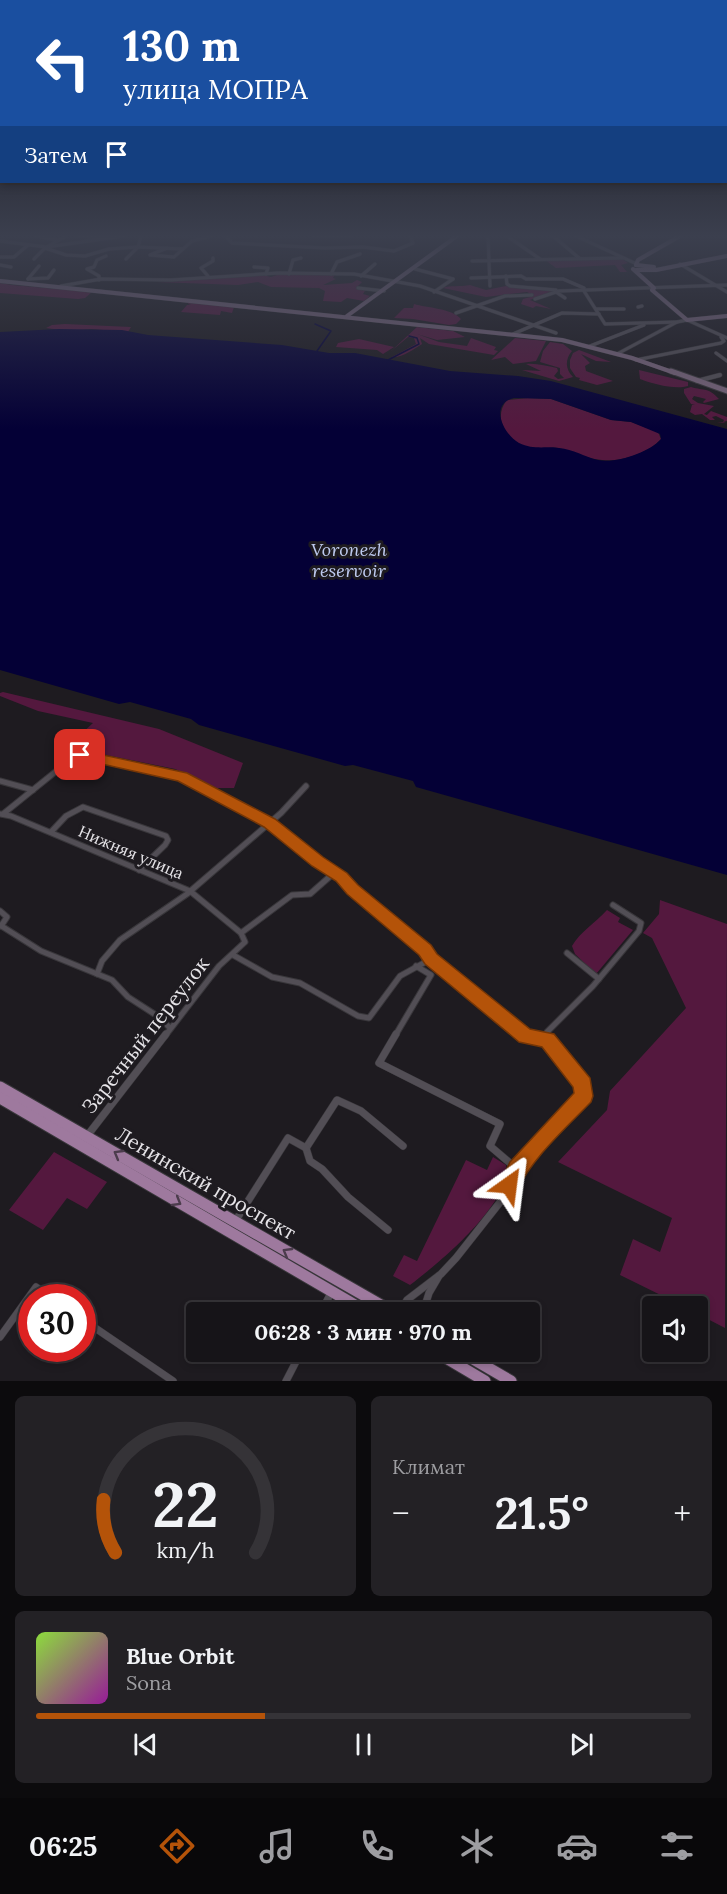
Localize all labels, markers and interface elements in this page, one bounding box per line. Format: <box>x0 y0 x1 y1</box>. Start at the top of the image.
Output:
text: 130 m <box>123 19 240 73</box>
icon: left <box>24 24 102 102</box>
text: улица МОПРА <box>123 72 308 106</box>
icon: arrive <box>100 138 133 171</box>
text: Затем <box>24 141 88 169</box>
water label: Voronezh reservoir <box>311 538 388 582</box>
pin <box>54 729 105 780</box>
icon: arrive <box>63 738 96 771</box>
street label: Нижняя улица <box>75 821 187 883</box>
street label: Заречный переулок <box>76 951 214 1118</box>
street label: Ленинский проспект <box>111 1121 301 1245</box>
one-way arrow <box>114 1150 124 1161</box>
position arrow <box>477 1153 541 1217</box>
one-way arrow <box>171 1194 181 1206</box>
one-way arrow <box>283 1248 293 1259</box>
speed limit sign: 30 <box>18 1284 96 1362</box>
map controls <box>642 1296 708 1362</box>
button: sound <box>642 1296 708 1362</box>
text: 06:28 · 3 мин · 970 m <box>254 1318 472 1346</box>
text: Климат <box>392 1454 465 1479</box>
text: 22 <box>152 1464 219 1544</box>
text: 21.5° <box>494 1484 589 1541</box>
text: − <box>392 1492 410 1534</box>
text: + <box>673 1492 691 1534</box>
text: km/h <box>157 1536 215 1564</box>
text: Blue Orbit <box>126 1642 234 1670</box>
text: Sona <box>126 1670 172 1695</box>
icon: previous <box>129 1728 162 1761</box>
icon: pause <box>347 1728 380 1761</box>
icon: next <box>565 1728 598 1761</box>
icon: directions <box>156 1825 198 1867</box>
icon: music <box>256 1825 298 1867</box>
icon: phone <box>356 1825 398 1867</box>
icon: climate <box>456 1825 498 1867</box>
icon: car <box>556 1825 598 1867</box>
icon: filters <box>656 1825 698 1867</box>
text: 06:25 <box>29 1829 97 1863</box>

